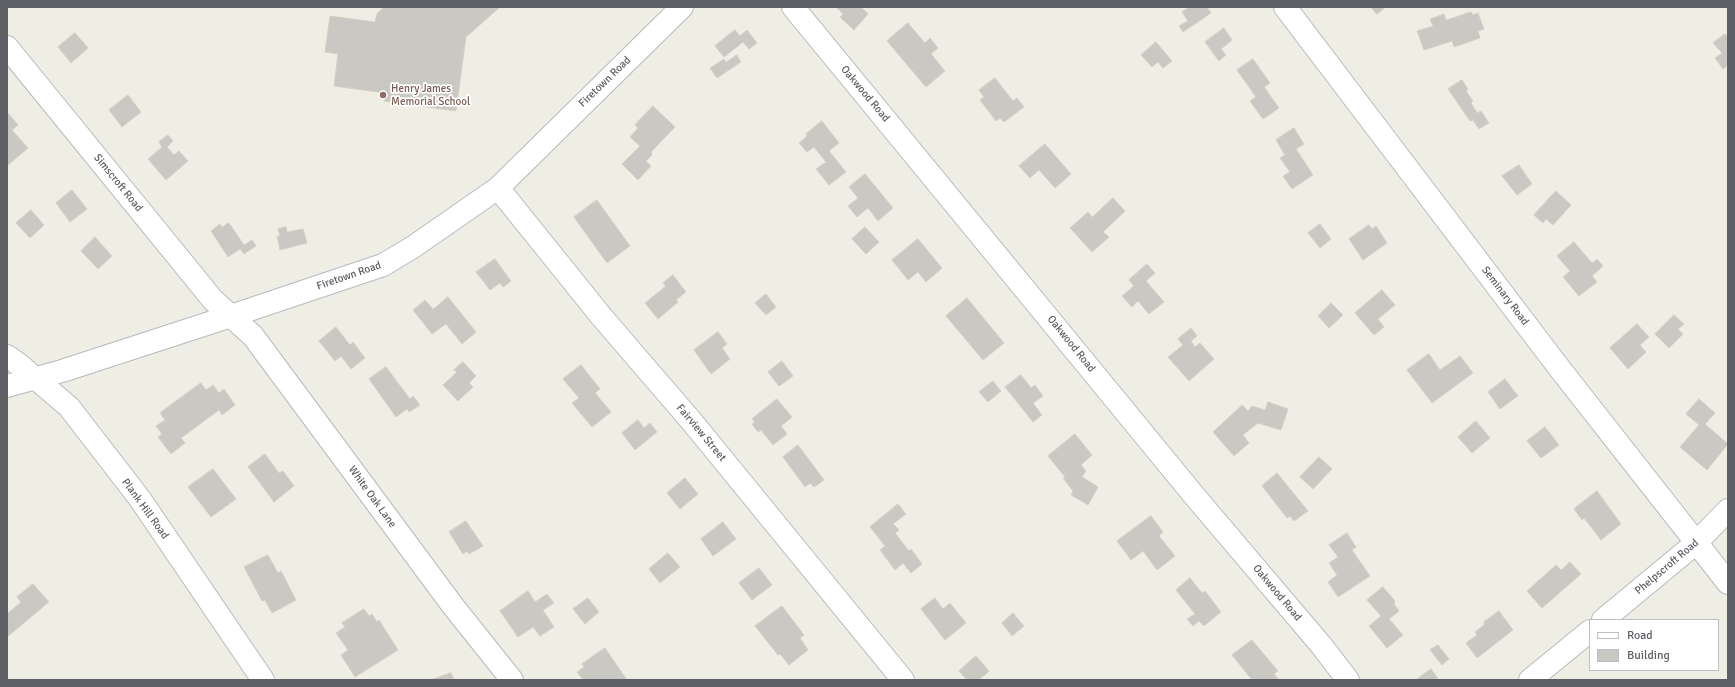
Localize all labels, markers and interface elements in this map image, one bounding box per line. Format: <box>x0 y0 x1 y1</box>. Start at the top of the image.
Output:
street label: Firetown Road <box>576 54 634 110</box>
street label: Oakwood Road <box>838 63 892 125</box>
place label: Henry James Memorial School <box>391 82 470 108</box>
marker: Henry James Memorial School <box>378 90 388 100</box>
street label: Simscroft Road <box>91 151 145 215</box>
street label: Firetown Road <box>315 259 383 293</box>
street label: Seminary Road <box>1479 264 1531 328</box>
street label: Oakwood Road <box>1044 313 1098 375</box>
street label: Fairview Street <box>673 402 729 464</box>
street label: White Oak Lane <box>345 463 399 531</box>
street label: Plank Hill Road <box>119 476 171 542</box>
street label: Phelpscroft Road <box>1632 536 1702 598</box>
street label: Oakwood Road <box>1250 562 1304 624</box>
legend <box>1589 619 1719 671</box>
text: Road <box>1627 628 1653 643</box>
text: Building <box>1627 648 1670 663</box>

